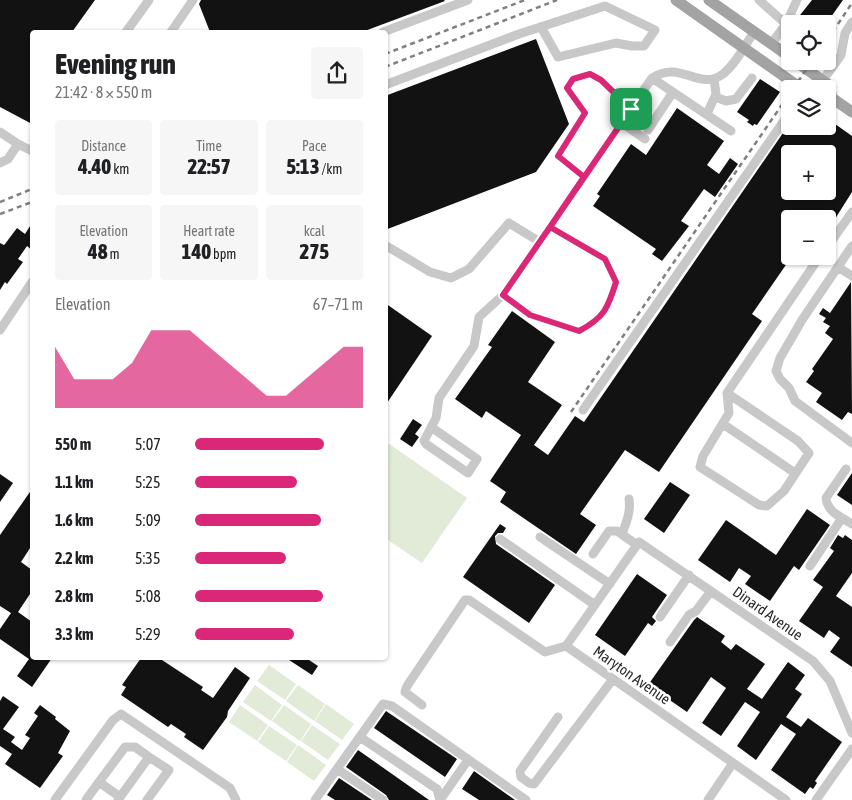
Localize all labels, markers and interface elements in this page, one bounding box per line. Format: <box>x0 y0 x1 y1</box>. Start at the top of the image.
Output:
map controls <box>781 15 836 265</box>
button: locate <box>781 15 836 70</box>
button: share <box>311 47 363 99</box>
text: Evening run <box>55 48 176 80</box>
button: layers <box>781 80 836 135</box>
text: 21:42 · 8 × 550 m <box>55 83 152 101</box>
pin <box>610 88 652 130</box>
icon: arrive <box>617 95 645 123</box>
text: Distance <box>81 138 126 154</box>
text: Time <box>196 138 222 154</box>
text: Pace <box>302 138 327 154</box>
button: + <box>781 145 836 200</box>
text: 4.40 <box>78 154 111 178</box>
text: 22:57 <box>187 154 231 178</box>
text: 5:13 <box>286 154 320 178</box>
text: km <box>111 161 129 177</box>
text: /km <box>320 161 342 177</box>
button: − <box>781 210 836 265</box>
text: Elevation <box>79 223 128 239</box>
text: Heart rate <box>183 223 235 239</box>
text: kcal <box>304 223 325 239</box>
text: 48 <box>88 239 108 263</box>
text: 140 <box>182 239 211 263</box>
text: 275 <box>300 239 329 263</box>
text: m <box>108 246 120 262</box>
text: bpm <box>211 246 236 262</box>
text: Elevation <box>55 295 110 313</box>
text: 67–71 m <box>313 295 363 313</box>
text: 550 m <box>55 435 91 453</box>
text: 5:07 <box>135 435 161 453</box>
text: 1.1 km <box>55 473 94 491</box>
text: 5:25 <box>135 473 160 491</box>
text: 1.6 km <box>55 511 94 529</box>
text: 5:09 <box>135 511 161 529</box>
text: 2.2 km <box>55 549 94 567</box>
text: 5:35 <box>135 549 160 567</box>
street label: Dinard Avenue <box>730 583 806 643</box>
text: 2.8 km <box>55 587 94 605</box>
text: 5:08 <box>135 587 161 605</box>
text: 3.3 km <box>55 625 94 643</box>
text: 5:29 <box>135 625 160 643</box>
street label: Maryton Avenue <box>590 642 674 708</box>

